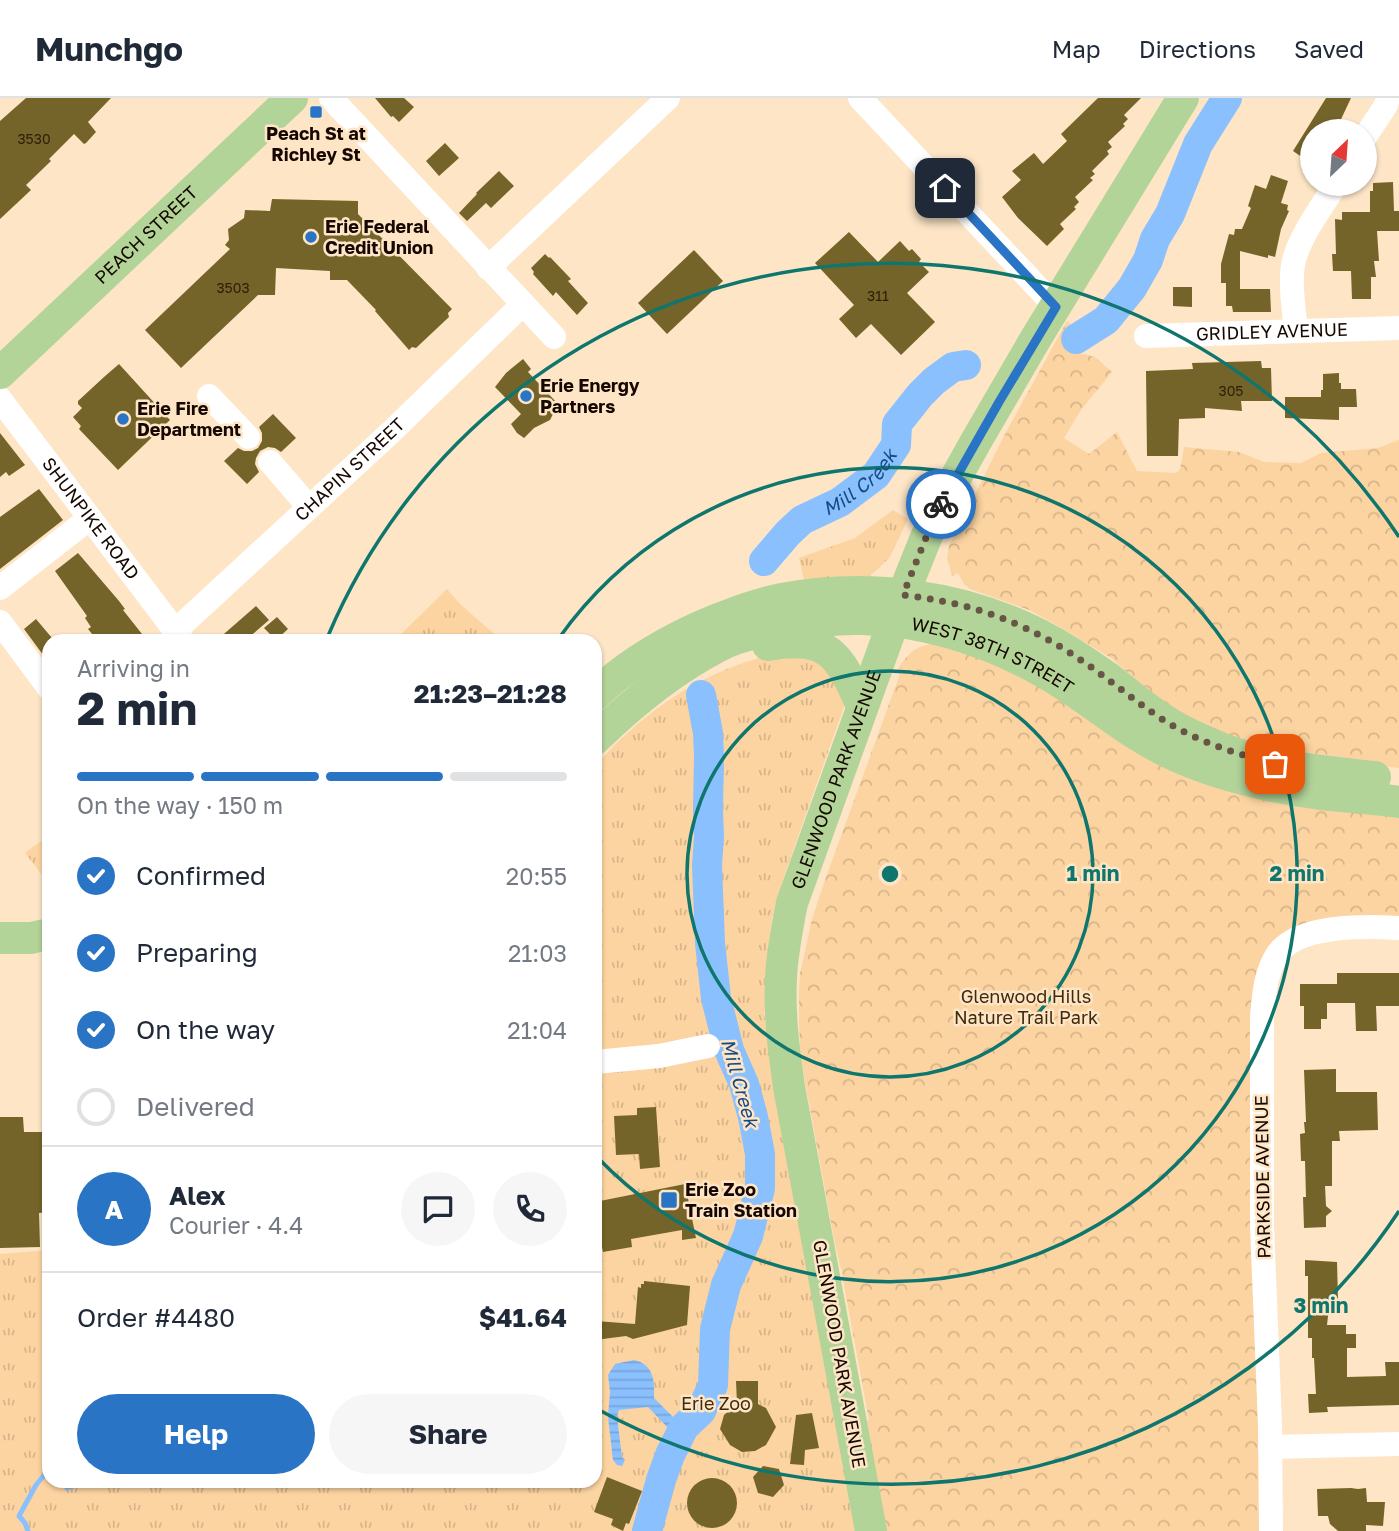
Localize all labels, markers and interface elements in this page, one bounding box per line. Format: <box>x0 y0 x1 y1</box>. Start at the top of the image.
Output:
text: Munchgo <box>35 29 183 68</box>
text: Map <box>1052 34 1101 63</box>
text: Directions <box>1139 34 1256 63</box>
text: Saved <box>1294 34 1364 63</box>
marker: Peach St at Richley St <box>308 104 324 120</box>
north arrow <box>1300 119 1377 196</box>
map controls <box>1300 119 1377 196</box>
place label: Peach St at Richley St <box>266 122 366 165</box>
house number: 3530 <box>17 130 51 147</box>
pin <box>915 158 975 218</box>
icon: home <box>926 169 964 207</box>
street label: PEACH STREET <box>90 181 202 288</box>
place label: Erie Federal Credit Union <box>325 215 434 258</box>
marker: Erie Federal Credit Union <box>303 229 319 245</box>
house number: 3503 <box>216 279 250 296</box>
house number: 311 <box>867 287 889 304</box>
street label: GRIDLEY AVENUE <box>1196 318 1348 344</box>
place label: Erie Energy Partners <box>540 374 640 417</box>
house number: 305 <box>1219 382 1244 399</box>
marker: Erie Energy Partners <box>518 388 534 404</box>
place label: Erie Fire Department <box>137 397 241 440</box>
marker: Erie Fire Department <box>115 411 131 427</box>
street label: CHAPIN STREET <box>290 413 409 525</box>
water label: Mill Creek <box>819 443 902 520</box>
street label: SHUNPIKE ROAD <box>38 453 144 583</box>
courier <box>906 469 976 539</box>
icon: bike <box>922 485 960 523</box>
street label: WEST 38TH STREET <box>910 612 1078 698</box>
text: Arriving in <box>77 654 190 682</box>
street label: GLENWOOD PARK AVENUE <box>786 667 885 892</box>
text: 21:23–21:28 <box>414 678 567 709</box>
text: 2 min <box>77 680 197 735</box>
pin <box>1245 734 1305 794</box>
icon: bag <box>1256 745 1294 783</box>
text: On the way · 150 m <box>77 791 283 819</box>
icon: check <box>77 857 115 895</box>
text: Confirmed <box>136 860 266 891</box>
text: 1 min <box>1067 860 1119 886</box>
text: 2 min <box>1270 860 1324 886</box>
text: 20:55 <box>506 862 567 890</box>
centre of rings <box>878 862 902 886</box>
icon: check <box>77 934 115 972</box>
text: Preparing <box>136 937 258 968</box>
text: 21:03 <box>508 939 567 967</box>
park label: Glenwood Hills Nature Trail Park <box>954 985 1098 1028</box>
icon: check <box>77 1011 115 1049</box>
text: On the way <box>136 1014 275 1045</box>
text: 21:04 <box>507 1016 567 1044</box>
water label: Mill Creek <box>717 1036 765 1132</box>
text: Delivered <box>136 1091 255 1122</box>
street label: PARKSIDE AVENUE <box>1250 1095 1274 1259</box>
button: chat <box>401 1172 475 1246</box>
button: phone <box>493 1172 567 1246</box>
place label: Erie Zoo Train Station <box>685 1178 797 1221</box>
text: Alex <box>169 1180 226 1211</box>
marker: Erie Zoo Train Station <box>659 1190 679 1210</box>
text: A <box>105 1194 123 1225</box>
text: Courier · 4.4 <box>169 1211 303 1239</box>
street label: GLENWOOD PARK AVENUE <box>809 1238 871 1470</box>
text: 3 min <box>1294 1292 1348 1318</box>
text: Order #4480 <box>77 1302 235 1333</box>
text: $41.64 <box>479 1302 567 1333</box>
park label: Erie Zoo <box>681 1392 751 1414</box>
button: Help <box>77 1394 315 1474</box>
button: Share <box>329 1394 567 1474</box>

